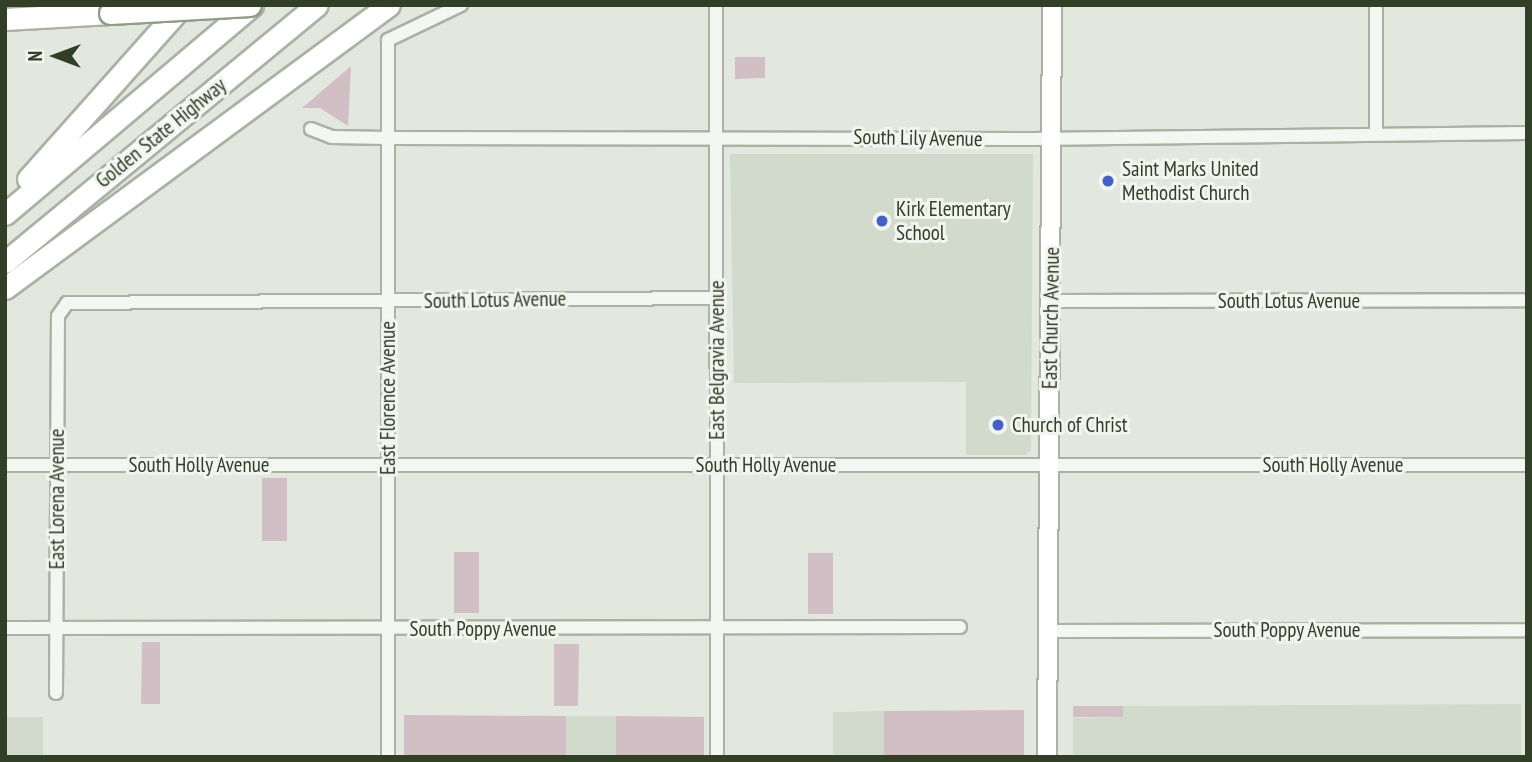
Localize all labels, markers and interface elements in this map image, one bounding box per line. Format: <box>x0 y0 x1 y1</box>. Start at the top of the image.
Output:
north arrow <box>21 21 91 91</box>
text: N <box>23 51 47 61</box>
street label: Golden State Highway <box>91 73 231 193</box>
street label: South Lily Avenue <box>853 124 983 152</box>
place label: Saint Marks United Methodist Church <box>1122 156 1259 206</box>
marker: Saint Marks United Methodist Church <box>1100 173 1116 189</box>
place label: Kirk Elementary School <box>896 196 1011 246</box>
marker: Kirk Elementary School <box>874 213 890 229</box>
street label: East Church Avenue <box>1037 246 1065 390</box>
street label: East Belgravia Avenue <box>704 280 730 440</box>
street label: South Lotus Avenue <box>423 286 567 314</box>
street label: South Lotus Avenue <box>1217 288 1361 314</box>
street label: East Florence Avenue <box>375 321 401 475</box>
place label: Church of Christ <box>1012 412 1128 438</box>
marker: Church of Christ <box>990 417 1006 433</box>
street label: East Lorena Avenue <box>44 428 70 570</box>
street label: South Holly Avenue <box>128 452 270 478</box>
street label: South Holly Avenue <box>695 452 837 478</box>
street label: South Holly Avenue <box>1262 452 1404 478</box>
street label: South Poppy Avenue <box>409 616 557 642</box>
street label: South Poppy Avenue <box>1213 617 1361 643</box>

